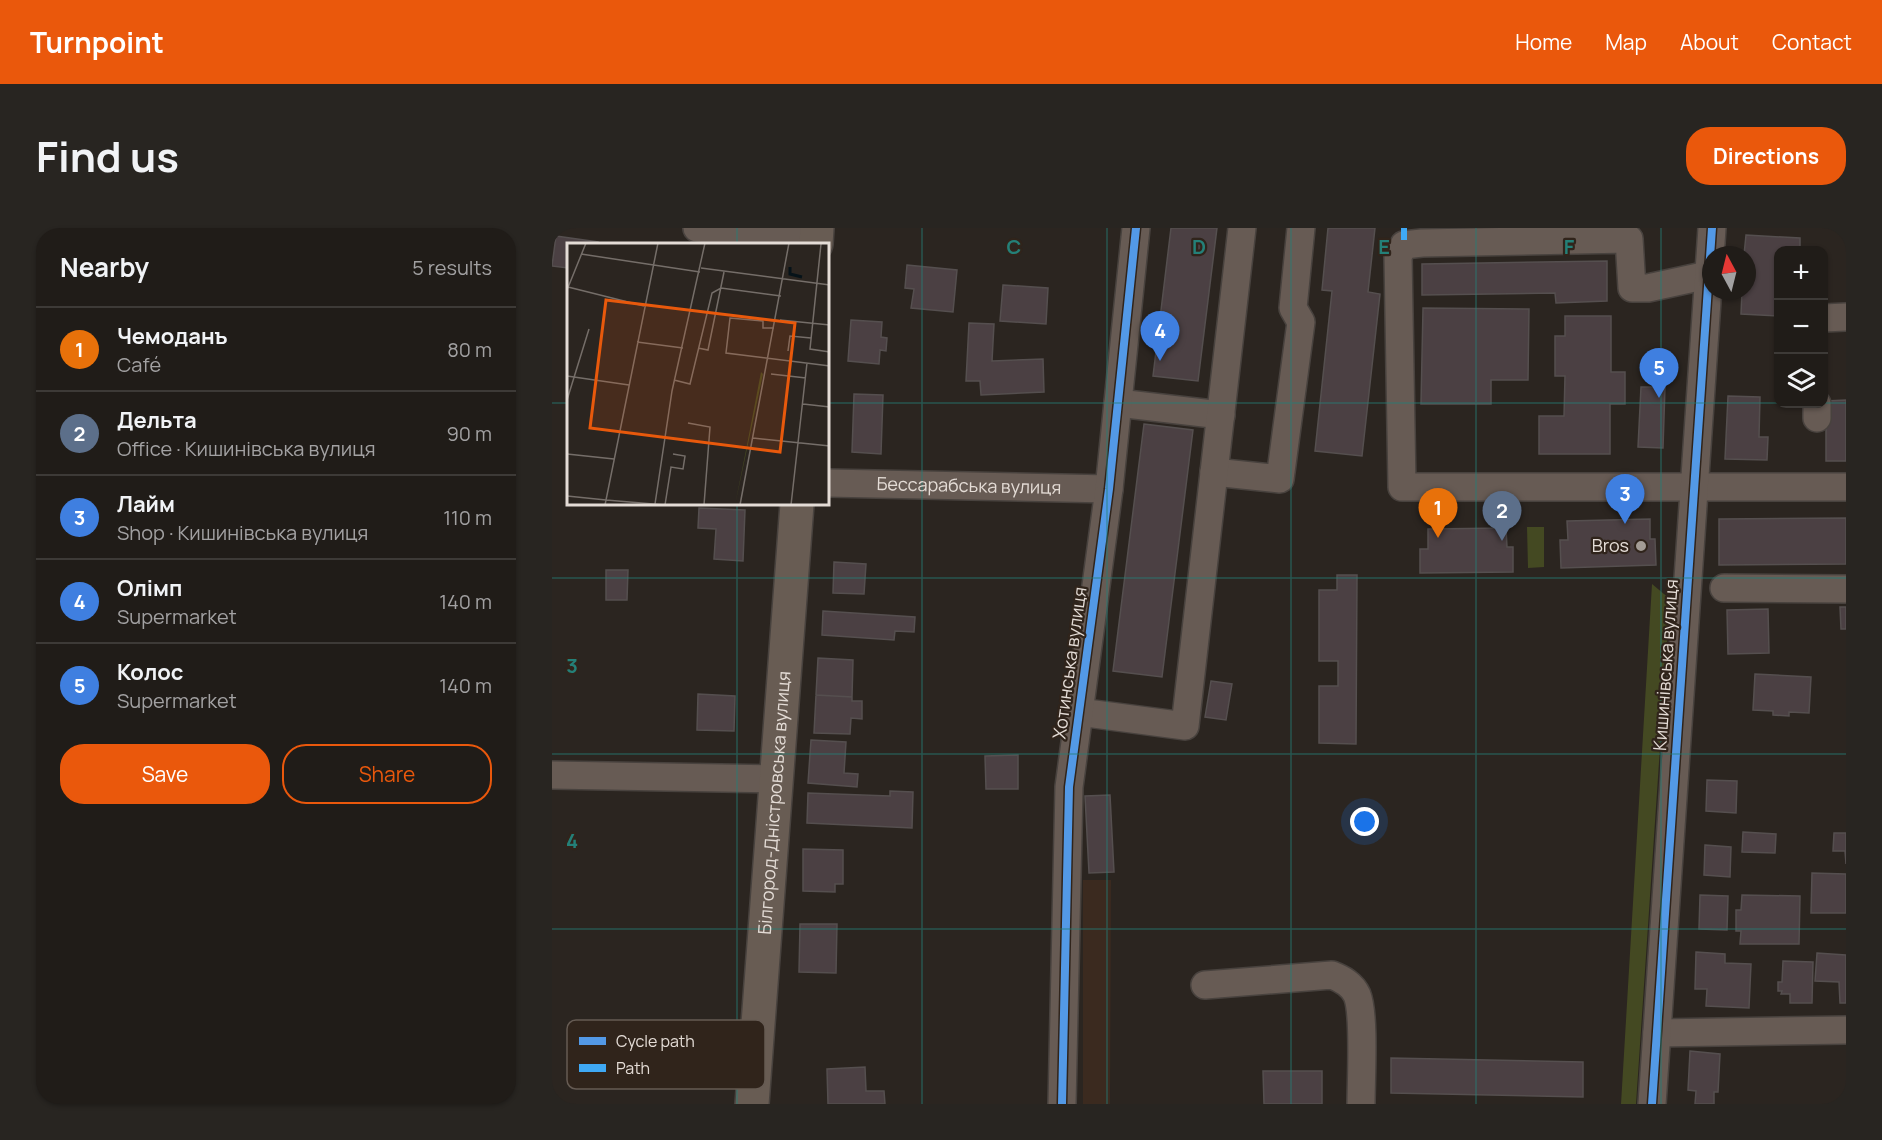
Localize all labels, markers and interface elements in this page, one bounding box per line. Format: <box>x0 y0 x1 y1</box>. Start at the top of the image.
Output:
text: Turnpoint <box>30 23 164 61</box>
text: Home <box>1515 28 1572 56</box>
text: Map <box>1605 28 1647 56</box>
text: About <box>1680 28 1739 56</box>
text: Contact <box>1772 28 1852 56</box>
text: Find us <box>36 127 179 185</box>
button: Directions <box>1686 127 1846 185</box>
text: C <box>1007 233 1021 260</box>
text: D <box>1192 233 1206 260</box>
text: E <box>1378 233 1390 260</box>
text: F <box>1564 233 1575 260</box>
inset map <box>567 243 830 506</box>
north arrow <box>1702 246 1756 300</box>
map controls <box>1774 246 1828 408</box>
button: + <box>1774 246 1828 300</box>
text: Nearby <box>60 249 149 285</box>
text: 5 results <box>412 254 492 281</box>
button: − <box>1774 300 1828 354</box>
pin: 4 <box>1140 312 1180 361</box>
text: Чемоданъ <box>117 321 228 351</box>
text: 1 <box>75 336 84 363</box>
text: 80 m <box>447 336 492 363</box>
pin: 5 <box>1640 348 1678 398</box>
text: Café <box>117 351 161 378</box>
button: layers <box>1774 354 1828 408</box>
text: Дельта <box>117 405 197 435</box>
text: 2 <box>74 420 85 447</box>
text: 90 m <box>446 420 492 447</box>
text: Office · Кишинівська вулиця <box>117 435 376 462</box>
street label: Бессарабська вулиця <box>876 471 1062 499</box>
pin: 3 <box>1606 474 1644 524</box>
pin: 1 <box>1418 488 1458 538</box>
text: Лайм <box>117 489 175 519</box>
pin: 2 <box>1482 492 1522 541</box>
text: 3 <box>74 504 85 531</box>
text: 110 m <box>443 504 492 531</box>
text: Shop · Кишинівська вулиця <box>117 519 368 546</box>
place label: Bros <box>1592 533 1629 557</box>
marker: Bros <box>1634 539 1648 553</box>
text: Олімп <box>117 573 182 603</box>
street label: Кишинівська вулиця <box>1647 578 1683 751</box>
street label: Хотинська вулиця <box>1046 585 1092 741</box>
text: 4 <box>73 588 86 615</box>
text: 140 m <box>439 588 492 615</box>
text: Supermarket <box>117 603 237 630</box>
text: 3 <box>566 652 578 679</box>
text: Колос <box>117 657 184 687</box>
street label: Білгород-Дністровська вулиця <box>752 670 795 935</box>
text: 5 <box>74 672 85 699</box>
text: 140 m <box>439 672 492 699</box>
text: Supermarket <box>117 687 237 714</box>
button: Save <box>60 744 270 804</box>
button: Share <box>282 744 492 804</box>
your location <box>1350 807 1379 836</box>
text: 4 <box>566 827 578 854</box>
legend <box>567 1020 765 1089</box>
text: Cycle path <box>616 1030 695 1052</box>
text: Path <box>616 1057 650 1079</box>

